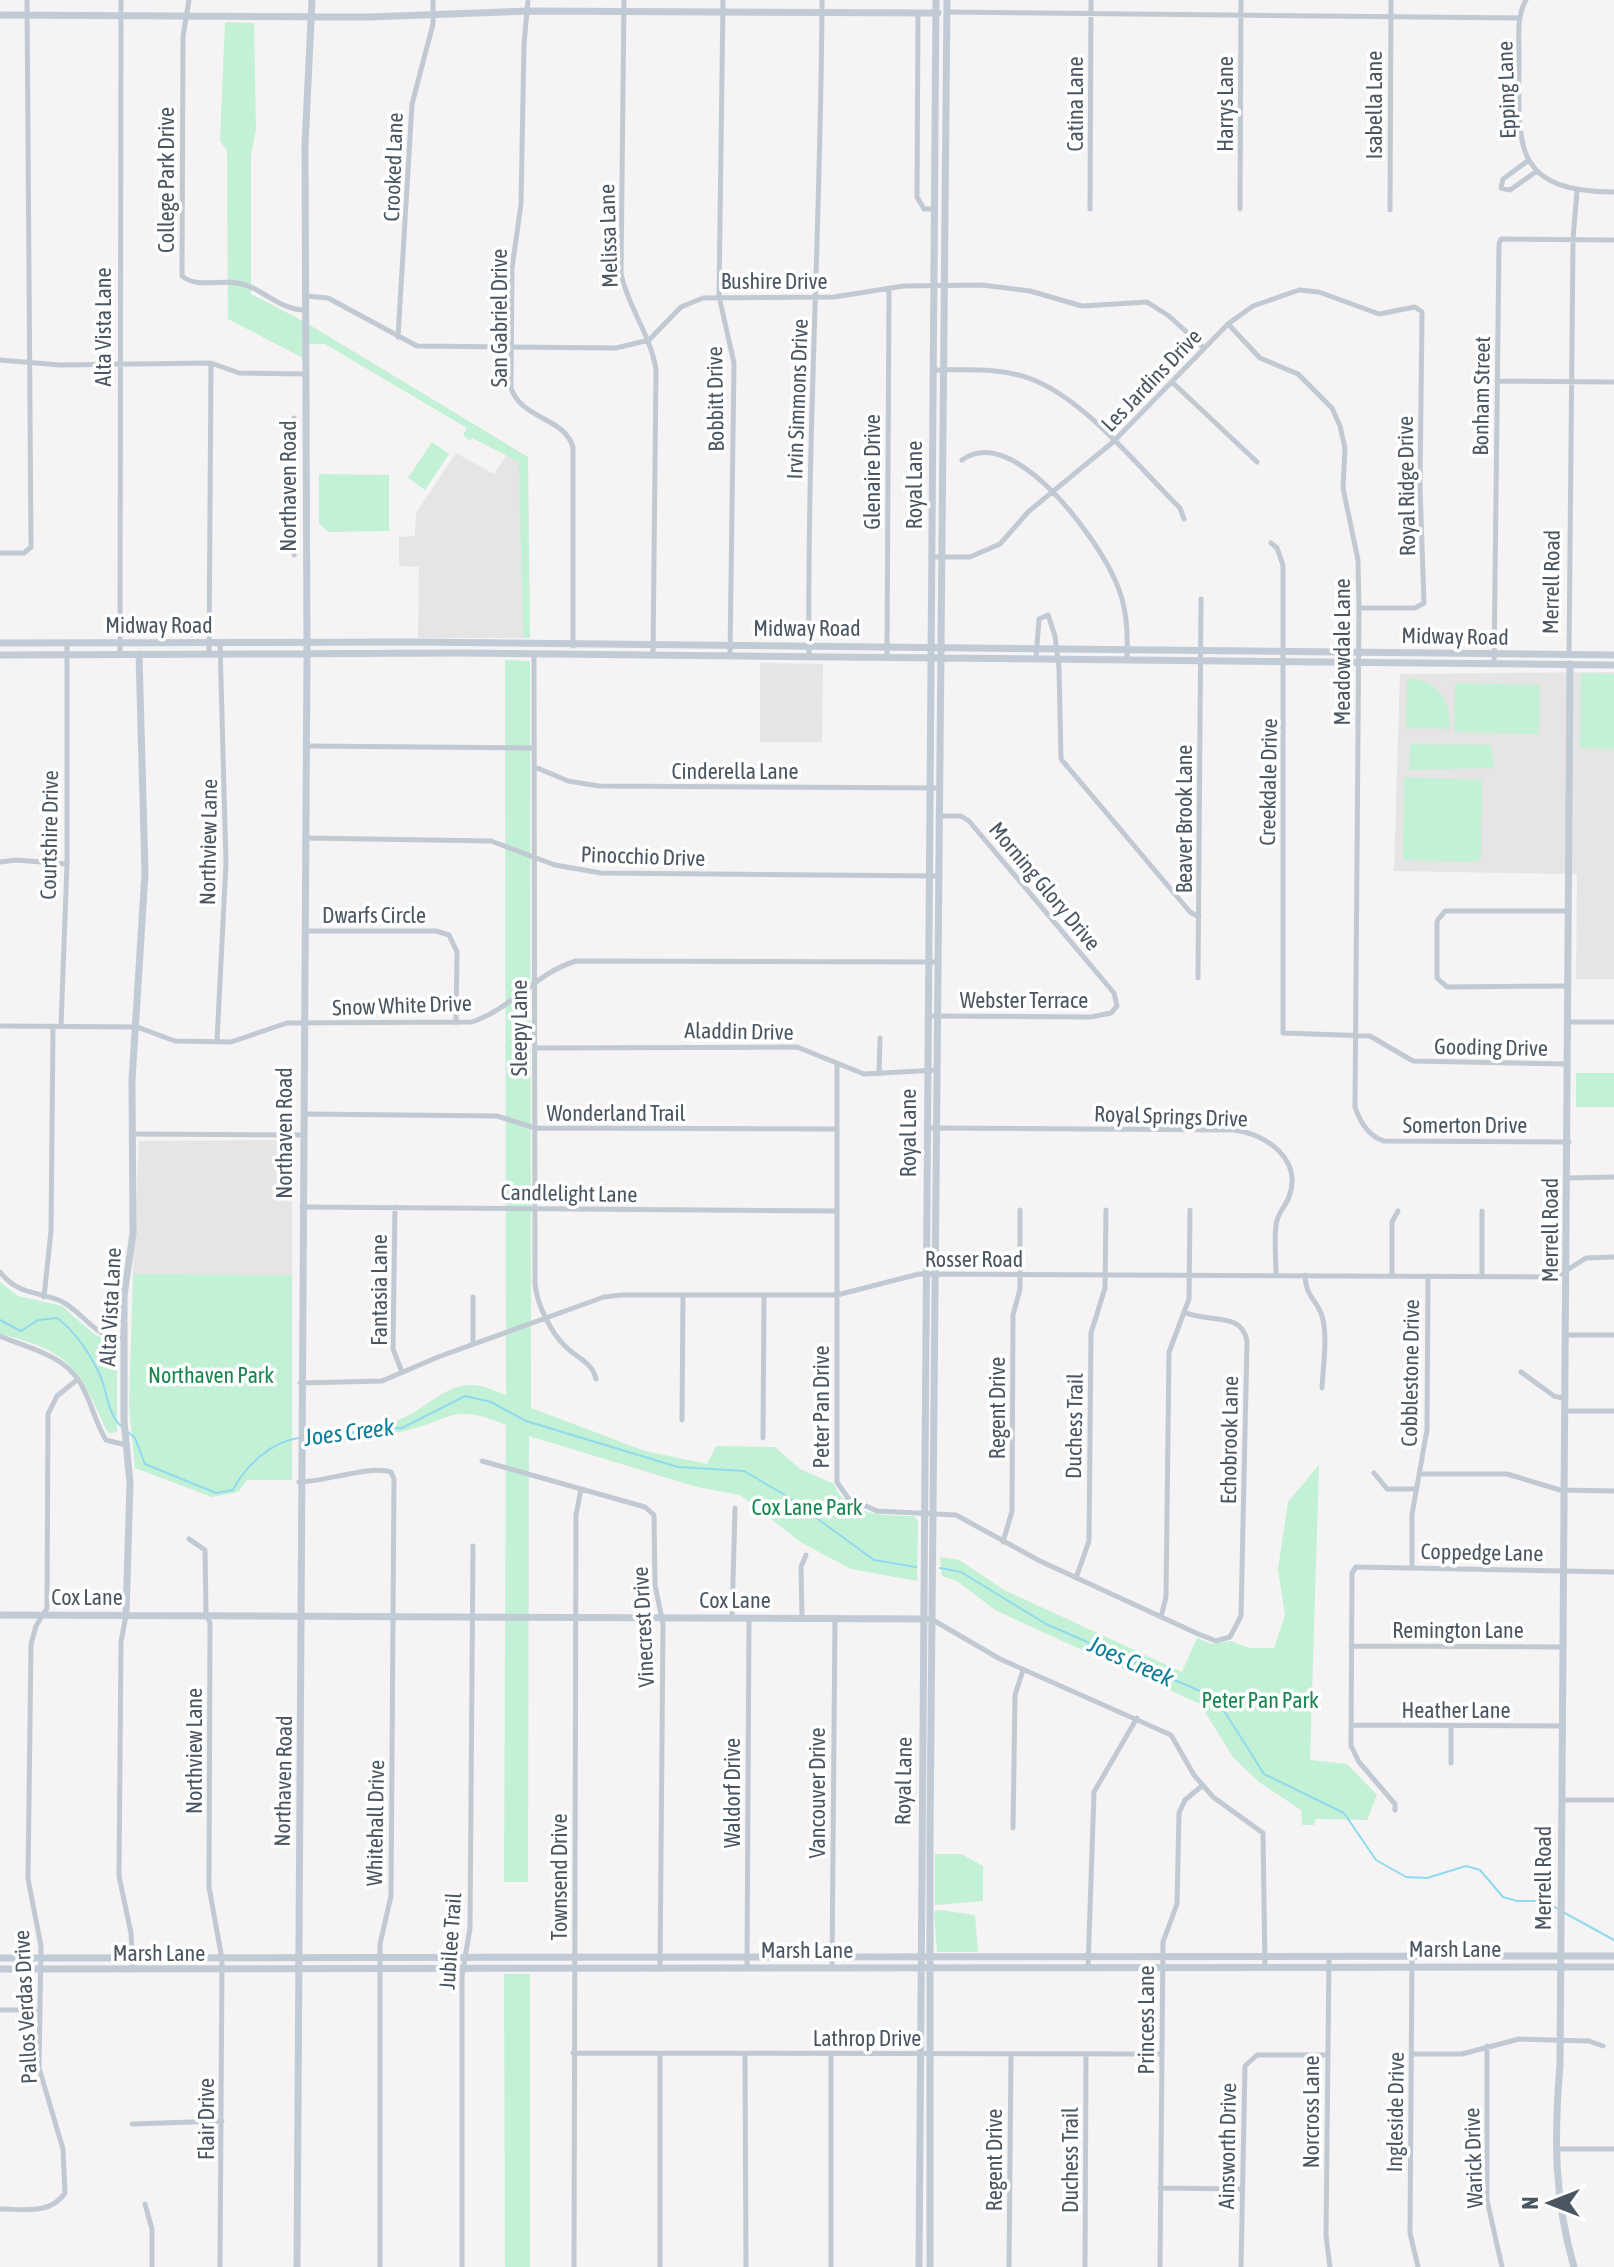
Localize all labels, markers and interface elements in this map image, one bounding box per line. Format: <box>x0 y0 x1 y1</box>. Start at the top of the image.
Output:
street label: Epping Lane <box>1491 41 1521 139</box>
street label: Isabella Lane <box>1361 51 1387 159</box>
street label: Harrys Lane <box>1212 56 1238 152</box>
street label: Catina Lane <box>1062 57 1088 151</box>
street label: College Park Drive <box>153 107 179 253</box>
street label: Crooked Lane <box>378 112 408 222</box>
street label: Melissa Lane <box>593 184 623 288</box>
street label: San Gabriel Drive <box>486 249 512 387</box>
street label: Alta Vista Lane <box>90 268 116 386</box>
street label: Bushire Drive <box>721 268 827 294</box>
street label: Irvin Simmons Drive <box>781 318 813 480</box>
street label: Les Jardins Drive <box>1096 323 1206 437</box>
street label: Bonham Street <box>1467 336 1495 456</box>
street label: Bobbitt Drive <box>701 346 729 452</box>
street label: Glenaire Drive <box>859 414 885 530</box>
street label: Royal Ridge Drive <box>1392 416 1420 556</box>
street label: Northaven Road <box>275 420 301 552</box>
street label: Royal Lane <box>901 441 927 529</box>
street label: Merrell Road <box>1537 530 1565 634</box>
street label: Meadowdale Lane <box>1329 578 1355 726</box>
street label: Midway Road <box>105 612 213 638</box>
street label: Midway Road <box>753 615 861 641</box>
street label: Midway Road <box>1401 622 1509 650</box>
street label: Creekdale Drive <box>1254 718 1282 846</box>
street label: Beaver Brook Lane <box>1171 745 1197 893</box>
street label: Cinderella Lane <box>672 758 798 784</box>
street label: Courtshire Drive <box>35 770 63 900</box>
street label: Northview Lane <box>194 779 222 905</box>
street label: Morning Glory Drive <box>984 817 1106 955</box>
street label: Pinocchio Drive <box>580 841 706 871</box>
street label: Dwarfs Circle <box>322 902 426 928</box>
street label: Sleepy Lane <box>506 980 532 1076</box>
street label: Webster Terrace <box>960 987 1088 1013</box>
street label: Snow White Drive <box>332 990 472 1020</box>
street label: Aladdin Drive <box>684 1017 794 1045</box>
street label: Gooding Drive <box>1434 1033 1548 1061</box>
street label: Northaven Road <box>271 1067 297 1199</box>
street label: Royal Lane <box>895 1089 921 1177</box>
street label: Wonderland Trail <box>547 1100 686 1126</box>
street label: Royal Springs Drive <box>1094 1100 1248 1132</box>
street label: Somerton Drive <box>1403 1112 1527 1138</box>
street label: Merrell Road <box>1537 1178 1563 1282</box>
street label: Candlelight Lane <box>500 1179 638 1207</box>
street label: Fantasia Lane <box>366 1234 392 1346</box>
street label: Rosser Road <box>925 1246 1023 1272</box>
street label: Alta Vista Lane <box>94 1247 126 1367</box>
street label: Cobblestone Drive <box>1396 1299 1424 1447</box>
street label: Peter Pan Drive <box>808 1345 834 1469</box>
street label: Regent Drive <box>984 1357 1010 1459</box>
park label: Northaven Park <box>148 1362 274 1388</box>
street label: Duchess Trail <box>1060 1373 1088 1479</box>
street label: Echobrook Lane <box>1215 1376 1243 1504</box>
water label: Joes Creek <box>301 1413 396 1451</box>
park label: Cox Lane Park <box>751 1494 863 1520</box>
street label: Coppedge Lane <box>1420 1538 1544 1566</box>
street label: Vinecrest Drive <box>627 1566 659 1688</box>
street label: Cox Lane <box>51 1584 123 1610</box>
street label: Cox Lane <box>699 1587 771 1613</box>
street label: Remington Lane <box>1392 1617 1524 1643</box>
water label: Joes Creek <box>1083 1630 1178 1692</box>
park label: Peter Pan Park <box>1201 1687 1319 1713</box>
street label: Northview Lane <box>181 1688 207 1814</box>
street label: Heather Lane <box>1402 1697 1510 1723</box>
street label: Northaven Road <box>269 1715 297 1847</box>
street label: Vancouver Drive <box>804 1727 830 1859</box>
street label: Royal Lane <box>889 1737 917 1825</box>
street label: Waldorf Drive <box>719 1738 745 1848</box>
street label: Whitehall Drive <box>361 1760 389 1886</box>
street label: Townsend Drive <box>546 1814 572 1940</box>
street label: Merrell Road <box>1530 1826 1556 1930</box>
street label: Jubilee Trail <box>434 1891 466 1990</box>
street label: Pallos Verdas Drive <box>8 1929 42 2085</box>
street label: Marsh Lane <box>1409 1936 1501 1962</box>
street label: Marsh Lane <box>761 1937 853 1963</box>
street label: Marsh Lane <box>113 1940 205 1966</box>
street label: Princess Lane <box>1133 1965 1159 2075</box>
street label: Lathrop Drive <box>813 2025 921 2051</box>
street label: Ingleside Drive <box>1381 2052 1409 2172</box>
street label: Norcross Lane <box>1298 2056 1324 2168</box>
street label: Flair Drive <box>193 2078 219 2160</box>
street label: Ainsworth Drive <box>1213 2083 1241 2209</box>
street label: Duchess Trail <box>1057 2107 1083 2213</box>
street label: Warick Drive <box>1458 2107 1488 2209</box>
street label: Regent Drive <box>981 2109 1007 2211</box>
north arrow <box>1510 2163 1590 2243</box>
text: N <box>1517 2197 1543 2209</box>

